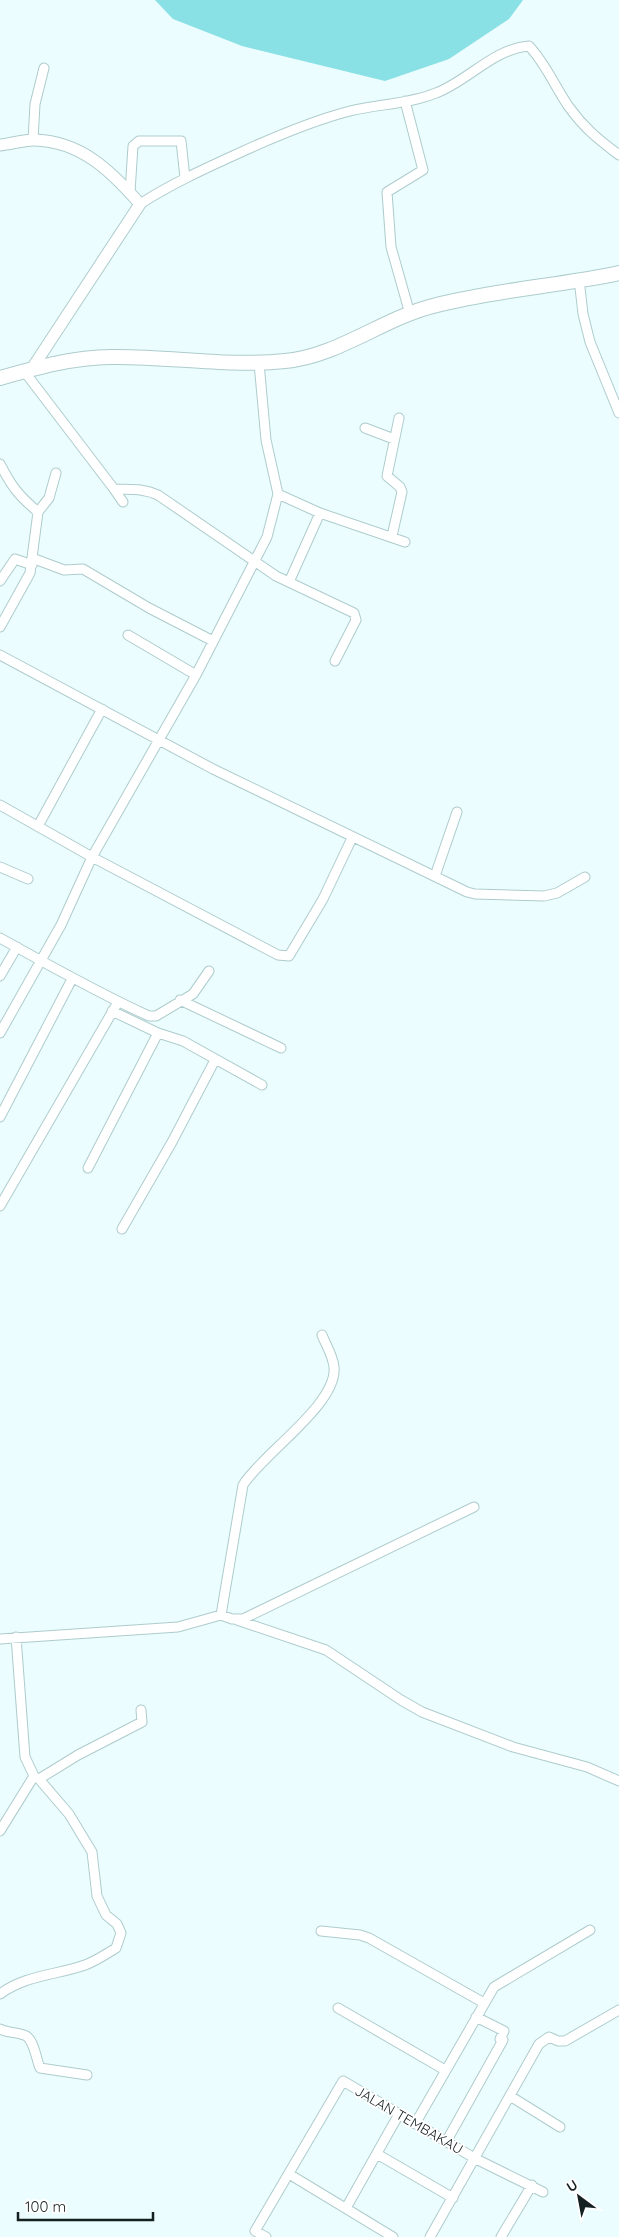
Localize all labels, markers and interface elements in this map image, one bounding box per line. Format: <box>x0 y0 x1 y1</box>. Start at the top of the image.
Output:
street label: JALAN TEMBAKAU <box>352 2082 466 2158</box>
north arrow <box>554 2172 604 2222</box>
text: U <box>563 2176 581 2196</box>
scale bar <box>18 2190 152 2222</box>
text: 100 m <box>25 2197 66 2216</box>

